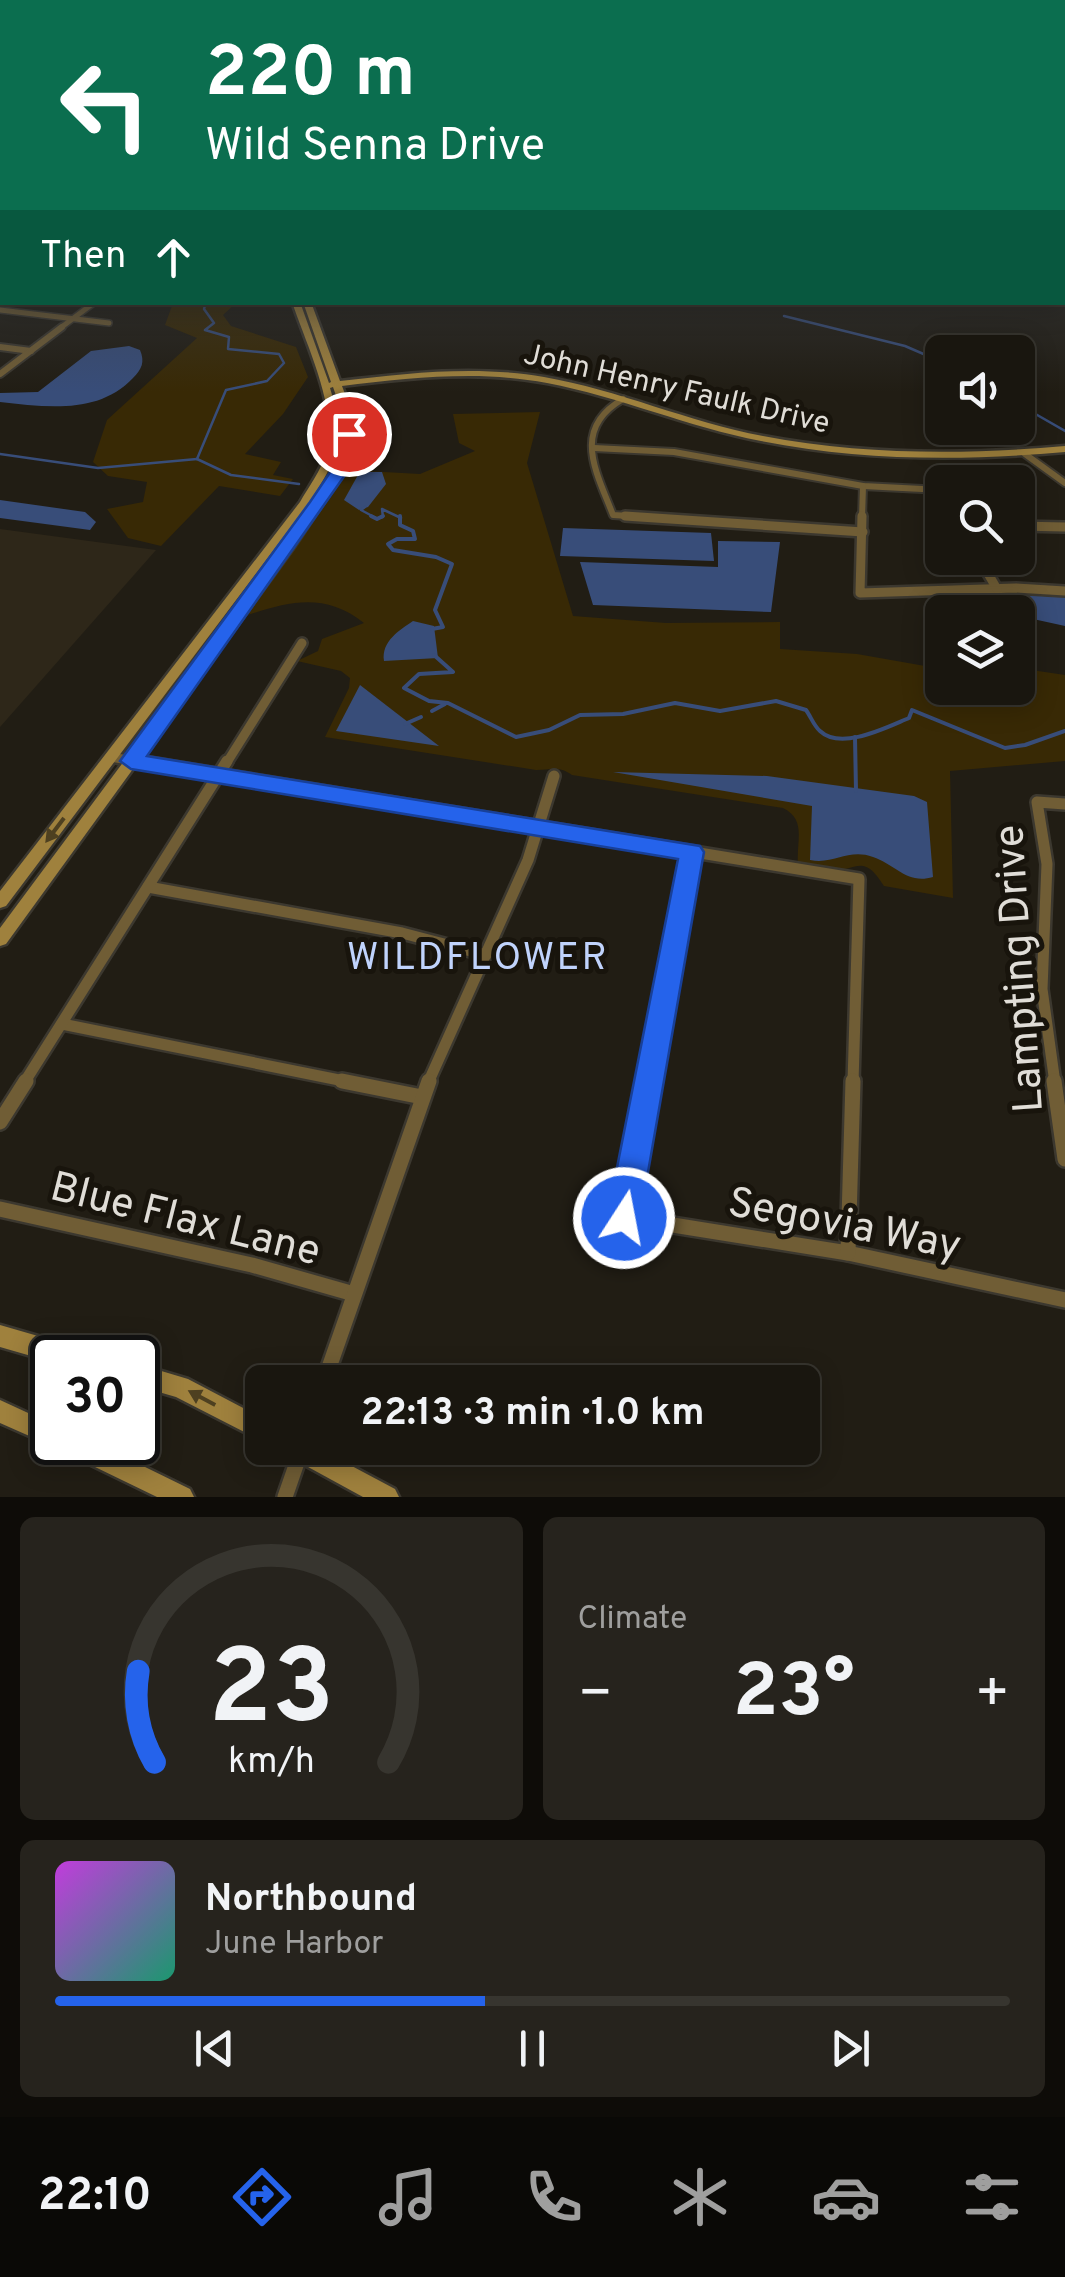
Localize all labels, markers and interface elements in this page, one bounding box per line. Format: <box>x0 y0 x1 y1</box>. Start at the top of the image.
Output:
text: 220 m <box>205 32 415 121</box>
icon: left <box>40 40 170 170</box>
text: Wild Senna Drive <box>205 119 545 176</box>
icon: ahead <box>146 230 201 285</box>
text: Then <box>40 233 126 282</box>
map controls <box>925 335 1035 705</box>
button: sound <box>925 335 1035 445</box>
street label: John Henry Faulk Drive <box>520 337 833 444</box>
pin <box>307 392 392 477</box>
icon: arrive <box>322 407 377 462</box>
button: search <box>925 465 1035 575</box>
button: layers <box>925 595 1035 705</box>
one-way arrow <box>45 817 66 843</box>
street label: Lampting Drive <box>985 823 1058 1114</box>
district label: WILDFLOWER <box>347 935 609 984</box>
street label: Blue Flax Lane <box>44 1162 325 1281</box>
position arrow <box>572 1166 676 1270</box>
street label: Segovia Way <box>723 1178 965 1275</box>
speed limit sign: 30 <box>30 1335 160 1465</box>
one-way arrow <box>187 1390 216 1407</box>
text: 22:13 · 3 min · 1.0 km <box>360 1390 705 1439</box>
text: Climate <box>578 1600 687 1640</box>
text: 23 <box>208 1628 334 1760</box>
text: 23° <box>733 1648 855 1743</box>
text: − <box>578 1661 613 1731</box>
text: + <box>975 1661 1010 1731</box>
text: km/h <box>228 1740 315 1786</box>
text: Northbound <box>205 1876 417 1925</box>
text: June Harbor <box>205 1925 384 1965</box>
icon: previous <box>187 2021 242 2076</box>
icon: pause <box>505 2021 560 2076</box>
icon: next <box>823 2021 878 2076</box>
icon: directions <box>227 2162 297 2232</box>
icon: music <box>373 2162 443 2232</box>
icon: phone <box>519 2162 589 2232</box>
icon: climate <box>665 2162 735 2232</box>
icon: car <box>811 2162 881 2232</box>
icon: filters <box>957 2162 1027 2232</box>
text: 22:10 <box>38 2169 152 2226</box>

